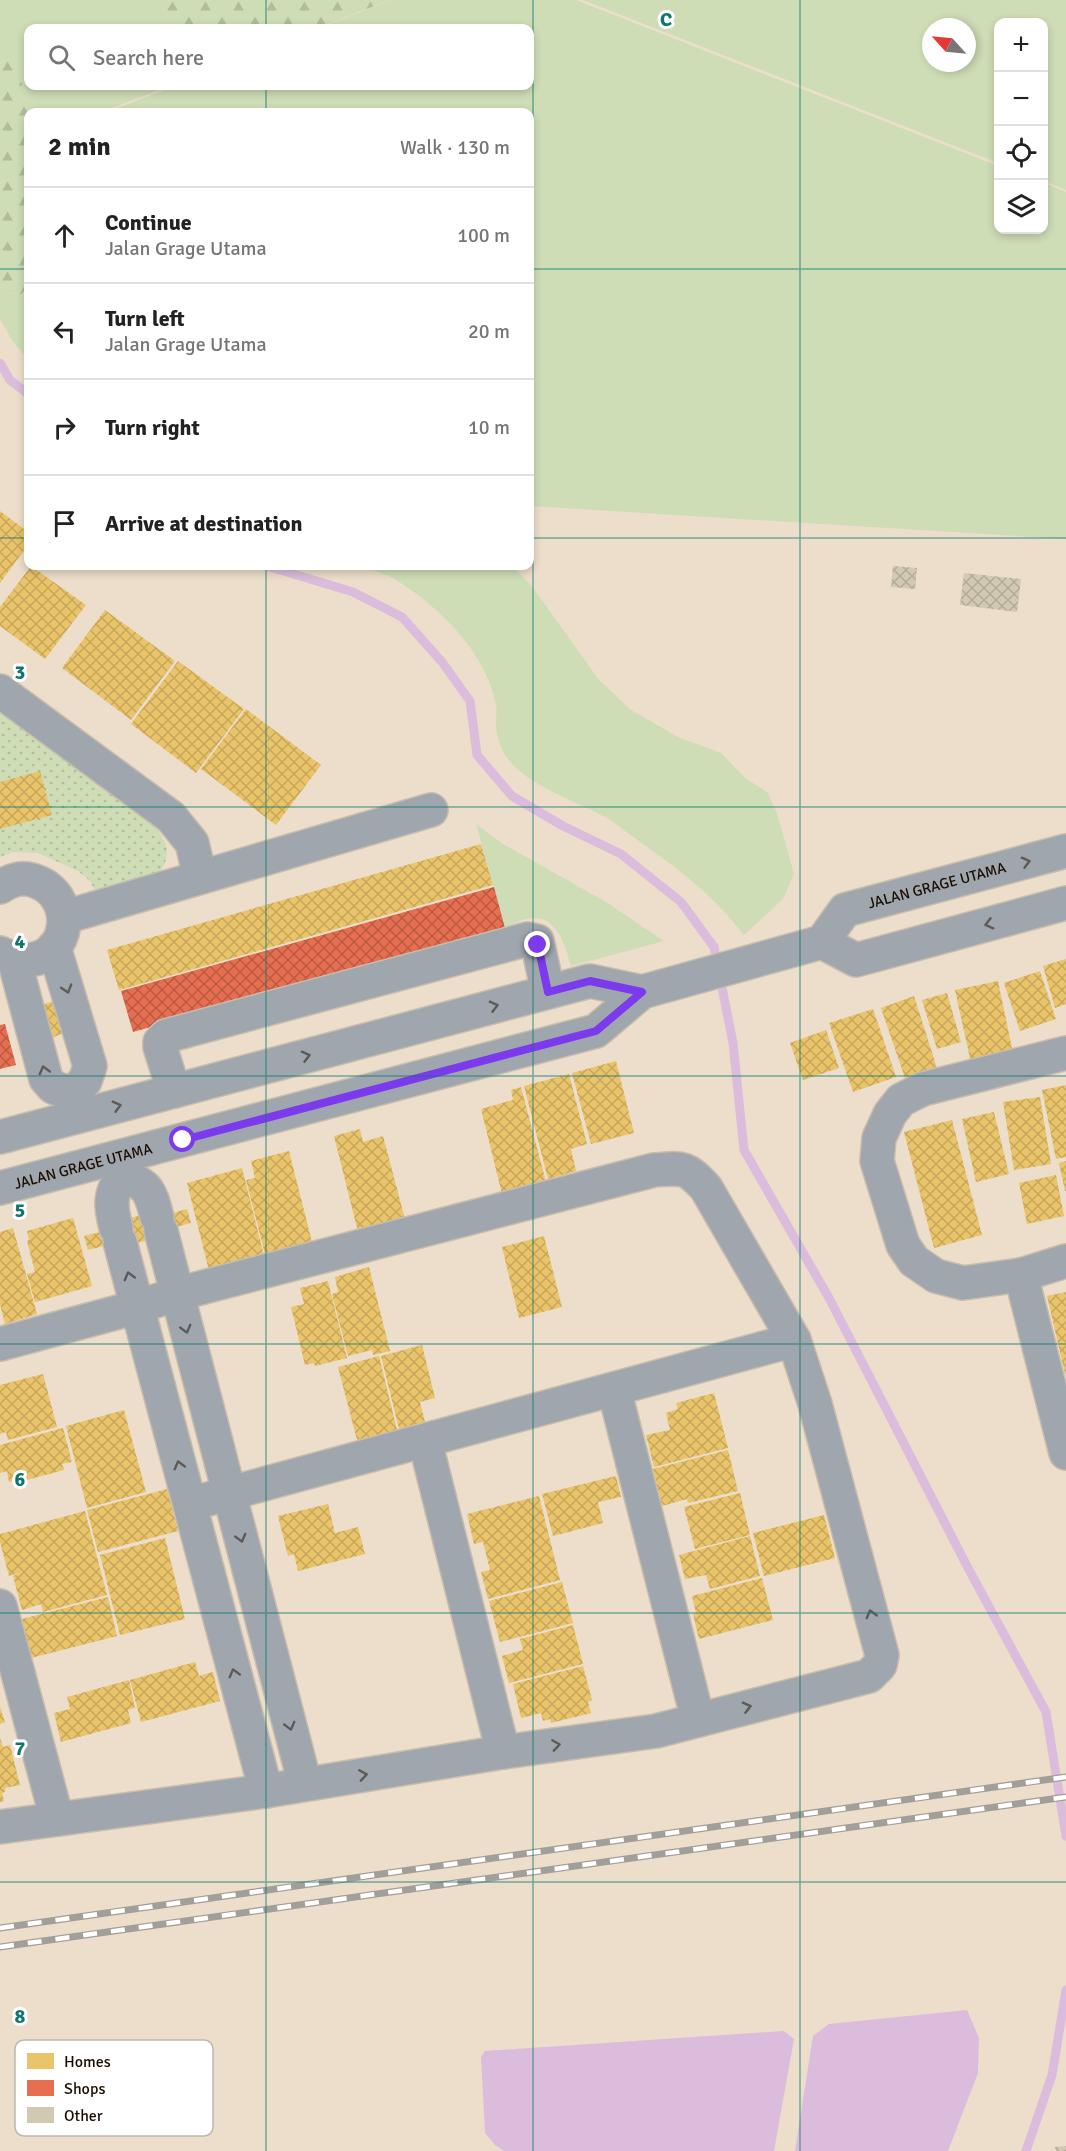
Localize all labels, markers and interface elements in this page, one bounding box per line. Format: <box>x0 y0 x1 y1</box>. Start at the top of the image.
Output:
text: C <box>660 7 672 32</box>
north arrow <box>922 18 976 72</box>
map controls <box>994 18 1048 234</box>
button: + <box>994 18 1048 72</box>
search box <box>24 24 534 90</box>
icon: search <box>45 41 78 74</box>
text: Search here <box>93 44 204 71</box>
button: − <box>994 72 1048 126</box>
button: locate <box>994 126 1048 180</box>
text: 2 min <box>48 131 111 163</box>
text: Walk · 130 m <box>400 135 510 160</box>
button: layers <box>994 180 1048 234</box>
text: Continue <box>105 209 192 236</box>
icon: ahead <box>48 219 81 252</box>
text: 100 m <box>457 223 510 248</box>
text: Jalan Grage Utama <box>105 236 267 261</box>
text: Turn left <box>105 305 185 332</box>
icon: left <box>48 315 81 348</box>
text: 20 m <box>468 319 510 344</box>
text: Jalan Grage Utama <box>105 332 267 357</box>
icon: right <box>48 411 81 444</box>
text: Turn right <box>105 414 200 441</box>
text: 10 m <box>468 415 510 440</box>
icon: arrive <box>48 507 81 540</box>
text: Arrive at destination <box>105 510 302 537</box>
text: 3 <box>15 660 25 685</box>
one-way arrow <box>1021 856 1031 869</box>
street label: JALAN GRAGE UTAMA <box>866 858 1008 912</box>
one-way arrow <box>984 917 995 929</box>
text: 4 <box>15 929 26 954</box>
route end <box>524 931 550 957</box>
one-way arrow <box>60 983 72 994</box>
one-way arrow <box>489 1001 499 1014</box>
one-way arrow <box>300 1051 311 1063</box>
one-way arrow <box>39 1065 51 1076</box>
one-way arrow <box>112 1101 122 1113</box>
route start <box>169 1126 195 1152</box>
street label: JALAN GRAGE UTAMA <box>12 1139 154 1193</box>
text: 5 <box>15 1198 25 1223</box>
one-way arrow <box>124 1271 136 1282</box>
one-way arrow <box>179 1323 191 1333</box>
one-way arrow <box>174 1460 187 1470</box>
text: 6 <box>15 1467 26 1492</box>
one-way arrow <box>233 1532 246 1542</box>
one-way arrow <box>866 1609 879 1619</box>
one-way arrow <box>229 1668 242 1678</box>
one-way arrow <box>741 1702 751 1715</box>
one-way arrow <box>283 1720 295 1731</box>
text: 7 <box>15 1736 26 1761</box>
one-way arrow <box>551 1739 560 1752</box>
one-way arrow <box>358 1769 368 1782</box>
text: 8 <box>15 2004 26 2029</box>
legend <box>15 2040 213 2136</box>
text: Homes <box>64 2052 111 2072</box>
text: Shops <box>64 2079 105 2099</box>
text: Other <box>64 2106 103 2126</box>

